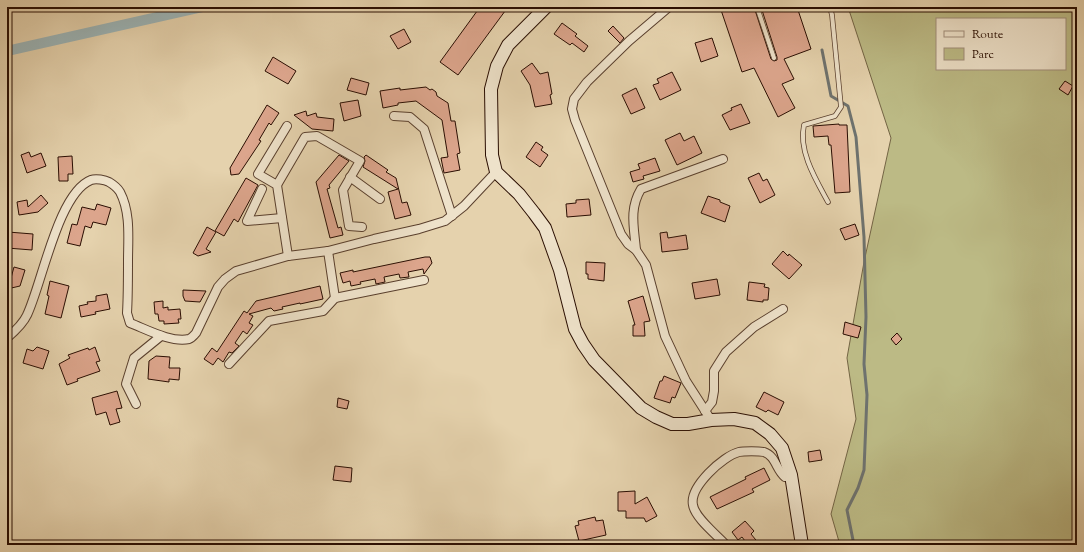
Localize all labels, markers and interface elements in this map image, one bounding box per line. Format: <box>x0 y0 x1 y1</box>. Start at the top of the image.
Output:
legend <box>936 18 1066 70</box>
text: Route <box>972 26 1004 44</box>
text: Parc <box>972 46 994 64</box>

